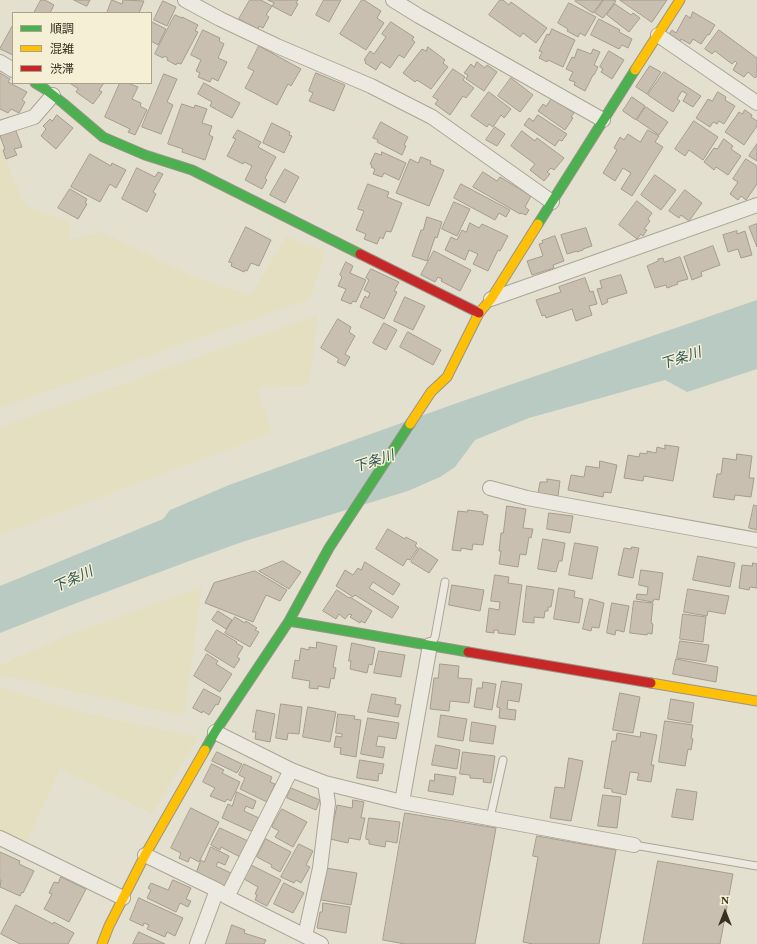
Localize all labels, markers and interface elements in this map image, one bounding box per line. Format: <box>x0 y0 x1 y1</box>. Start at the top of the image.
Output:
legend <box>12 12 152 84</box>
text: 順調 <box>50 22 74 36</box>
text: 混雑 <box>50 42 74 56</box>
text: 渋滞 <box>50 62 74 76</box>
water label: 下条川 <box>658 345 704 373</box>
water label: 下条川 <box>351 448 397 476</box>
water label: 下条川 <box>50 564 96 596</box>
north arrow <box>705 892 745 932</box>
text: N <box>721 894 729 906</box>

